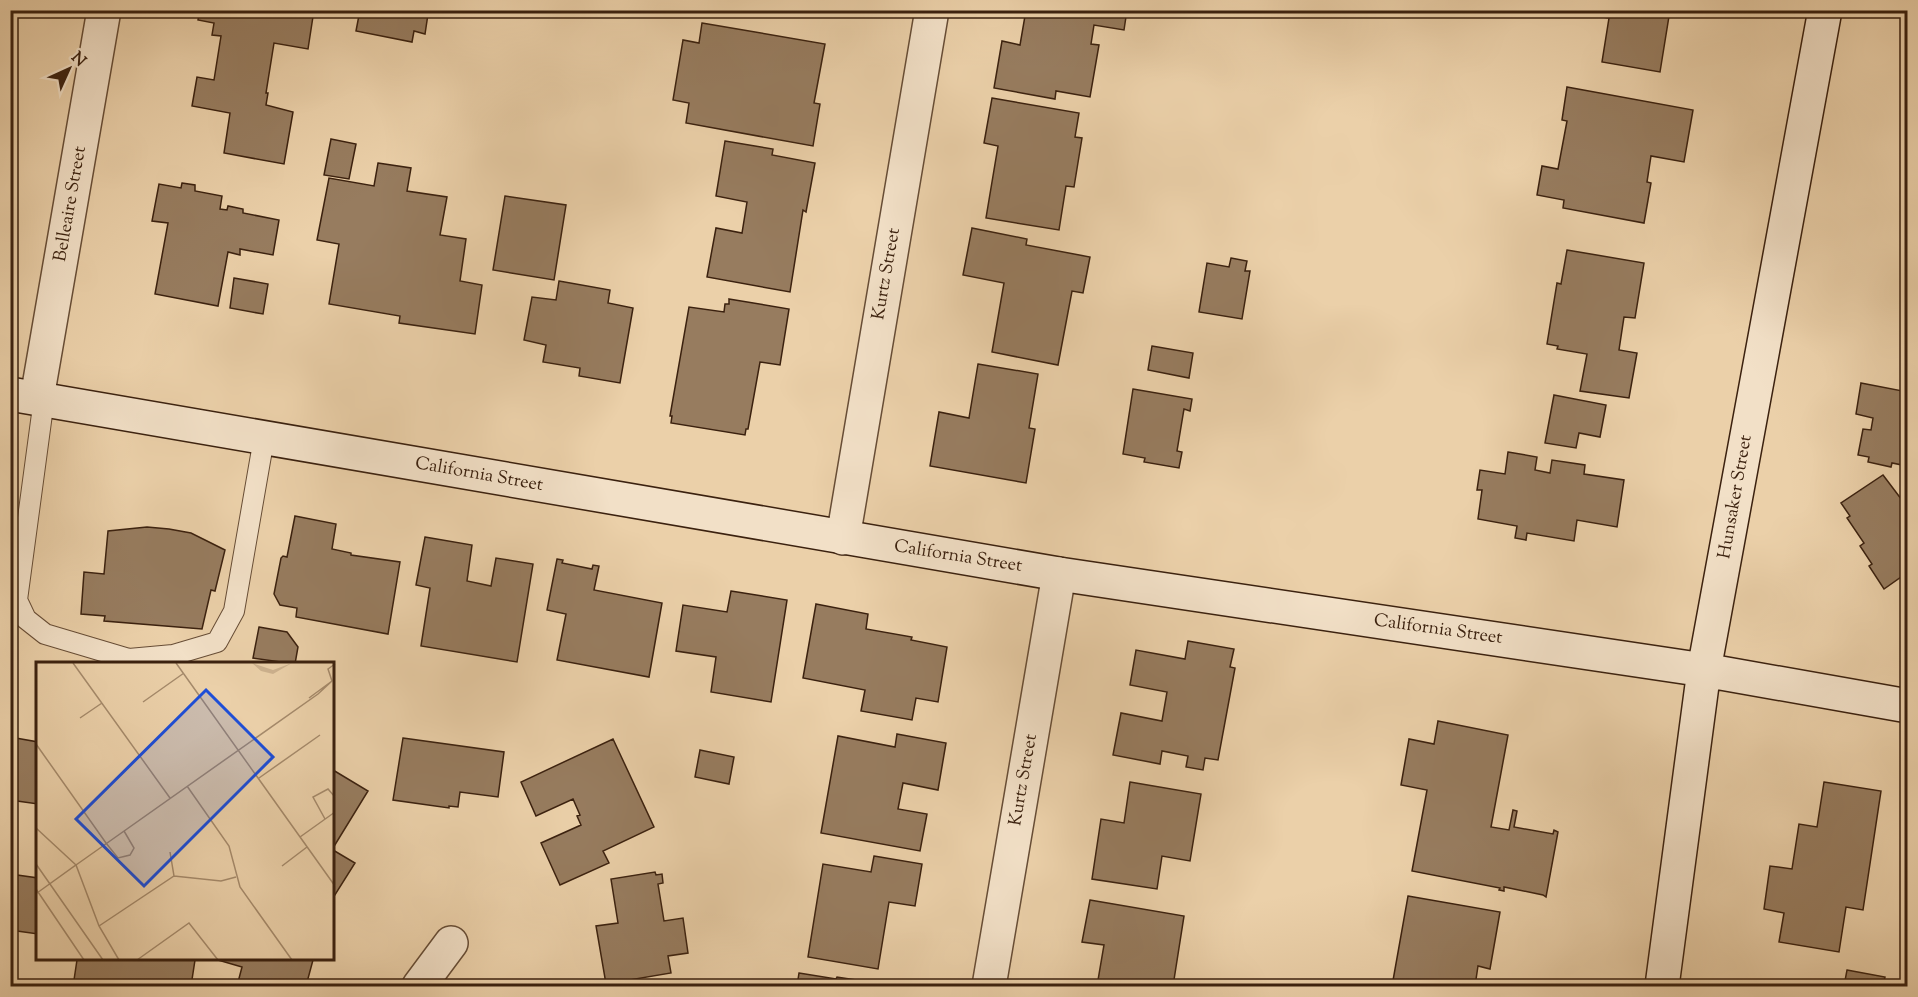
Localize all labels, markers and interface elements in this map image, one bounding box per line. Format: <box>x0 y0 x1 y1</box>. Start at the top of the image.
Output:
north arrow <box>39 39 99 99</box>
text: N <box>65 48 91 73</box>
street label: Belleaire Street <box>48 144 94 264</box>
street label: Kurtz Street <box>866 226 908 322</box>
street label: Hunsaker Street <box>1712 433 1760 561</box>
street label: California Street <box>413 451 545 499</box>
street label: California Street <box>892 534 1024 580</box>
street label: California Street <box>1372 608 1504 652</box>
inset map <box>36 662 334 961</box>
street label: Kurtz Street <box>1003 732 1045 828</box>

